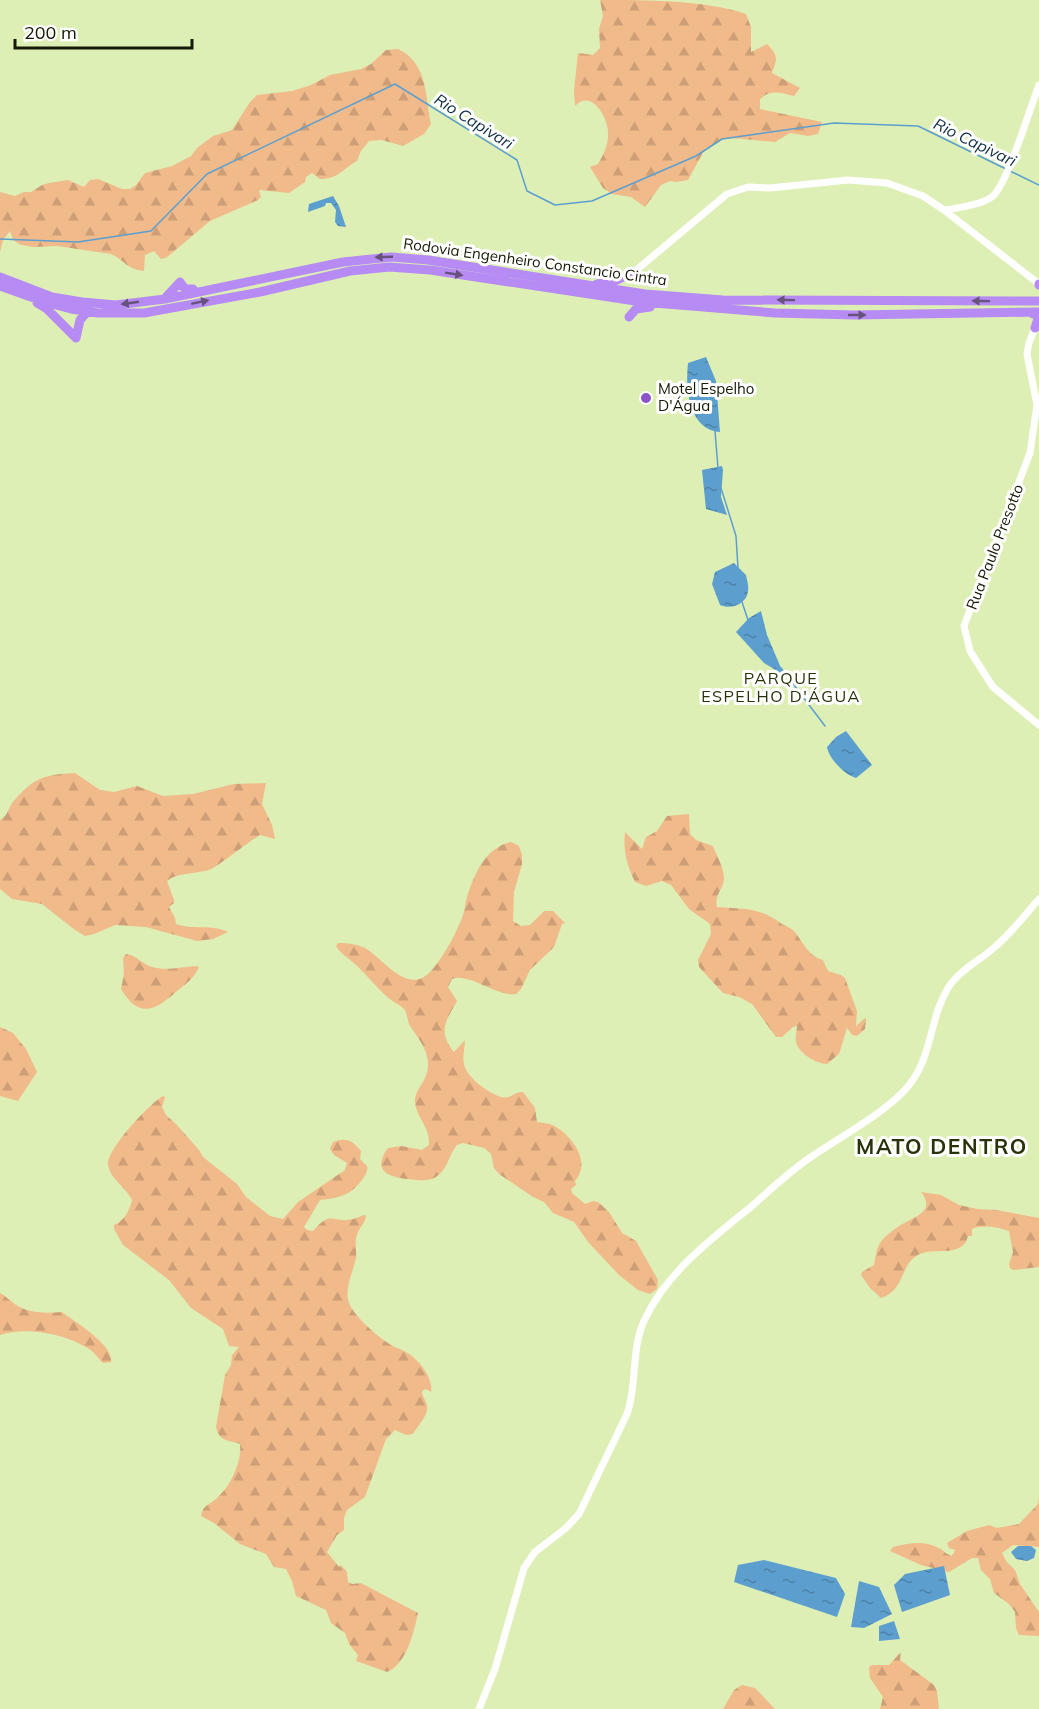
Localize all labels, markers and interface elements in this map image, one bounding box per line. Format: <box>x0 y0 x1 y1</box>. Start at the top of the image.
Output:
scale bar <box>15 12 192 50</box>
text: 200 m <box>24 21 77 44</box>
water label: Rio Capivari <box>431 89 517 153</box>
water label: Rio Capivari <box>930 113 1020 171</box>
street label: Rodovia Engenheiro Constancio Cintra <box>402 234 668 289</box>
one-way arrow <box>374 253 393 262</box>
one-way arrow <box>445 270 464 279</box>
one-way arrow <box>776 296 795 305</box>
one-way arrow <box>971 296 990 305</box>
one-way arrow <box>191 297 210 306</box>
one-way arrow <box>120 299 139 308</box>
one-way arrow <box>847 310 866 320</box>
place label: Motel Espelho D'Água <box>658 379 754 415</box>
marker: Motel Espelho D'Água <box>639 391 653 405</box>
street label: Rua Paulo Presotto <box>962 481 1027 612</box>
district label: PARQUE ESPELHO D'ÁGUA <box>701 668 861 706</box>
district label: MATO DENTRO <box>856 1133 1028 1159</box>

